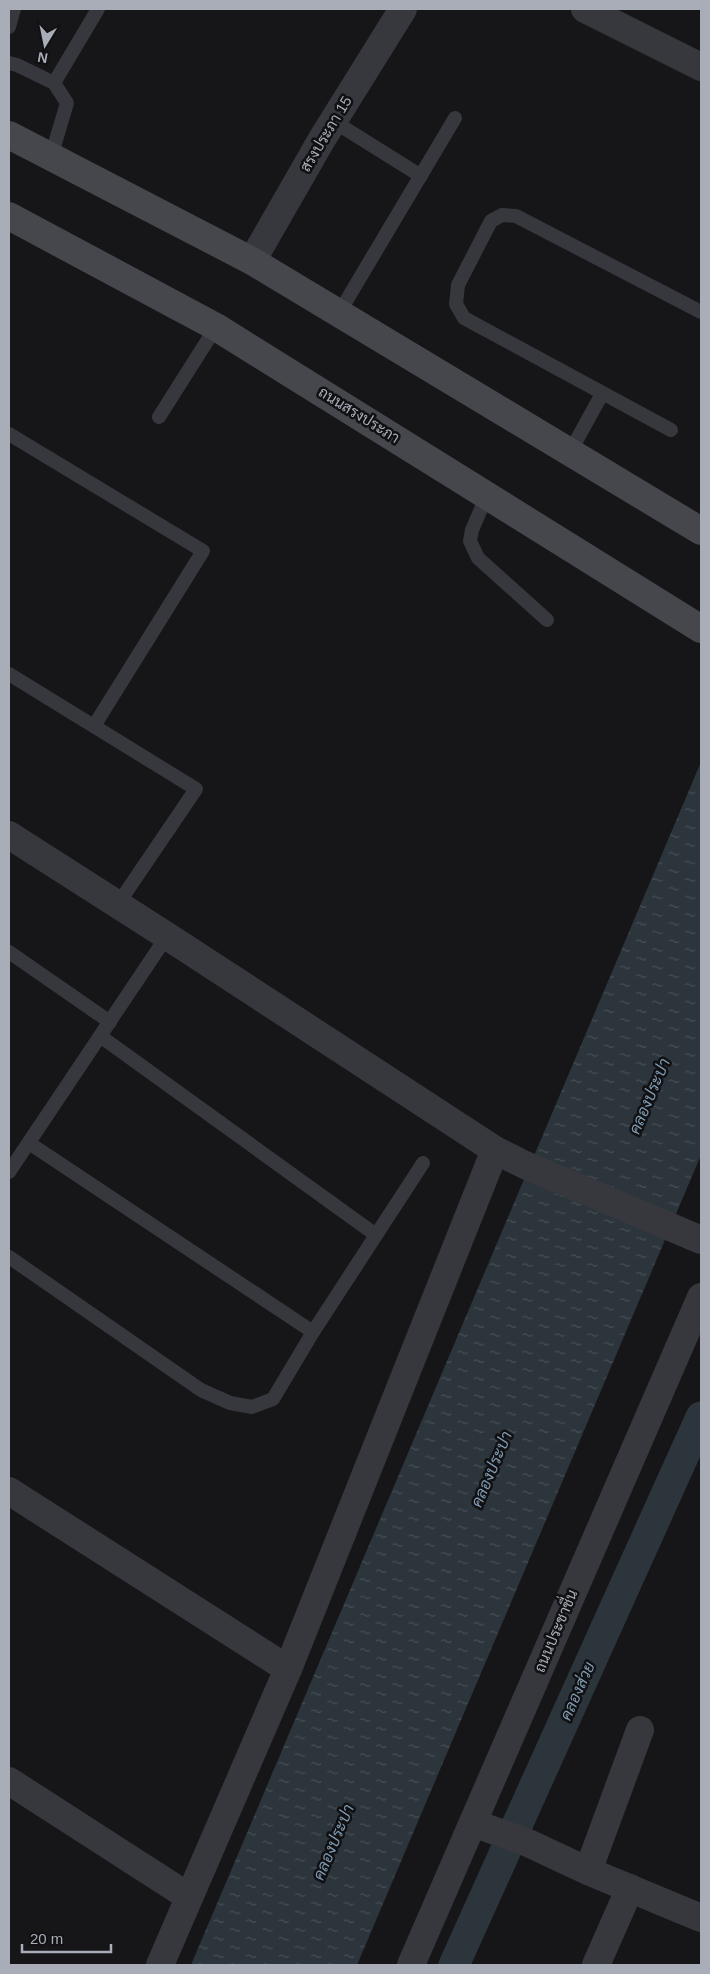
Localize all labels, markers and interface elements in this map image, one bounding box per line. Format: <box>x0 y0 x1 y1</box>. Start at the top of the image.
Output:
north arrow <box>20 20 70 70</box>
text: N <box>36 49 49 67</box>
street label: สรงประภา 15 <box>296 93 355 175</box>
street label: ถนนสรงประภา <box>316 383 403 446</box>
water label: คลองประปา <box>626 1056 673 1137</box>
water label: คลองประปา <box>468 1429 515 1510</box>
street label: ถนนประชาชื่น <box>525 1585 581 1675</box>
water label: คลองส่วย <box>555 1659 598 1723</box>
water label: คลองประปา <box>310 1802 357 1883</box>
scale bar <box>22 1922 111 1954</box>
text: 20 m <box>30 1930 63 1947</box>

